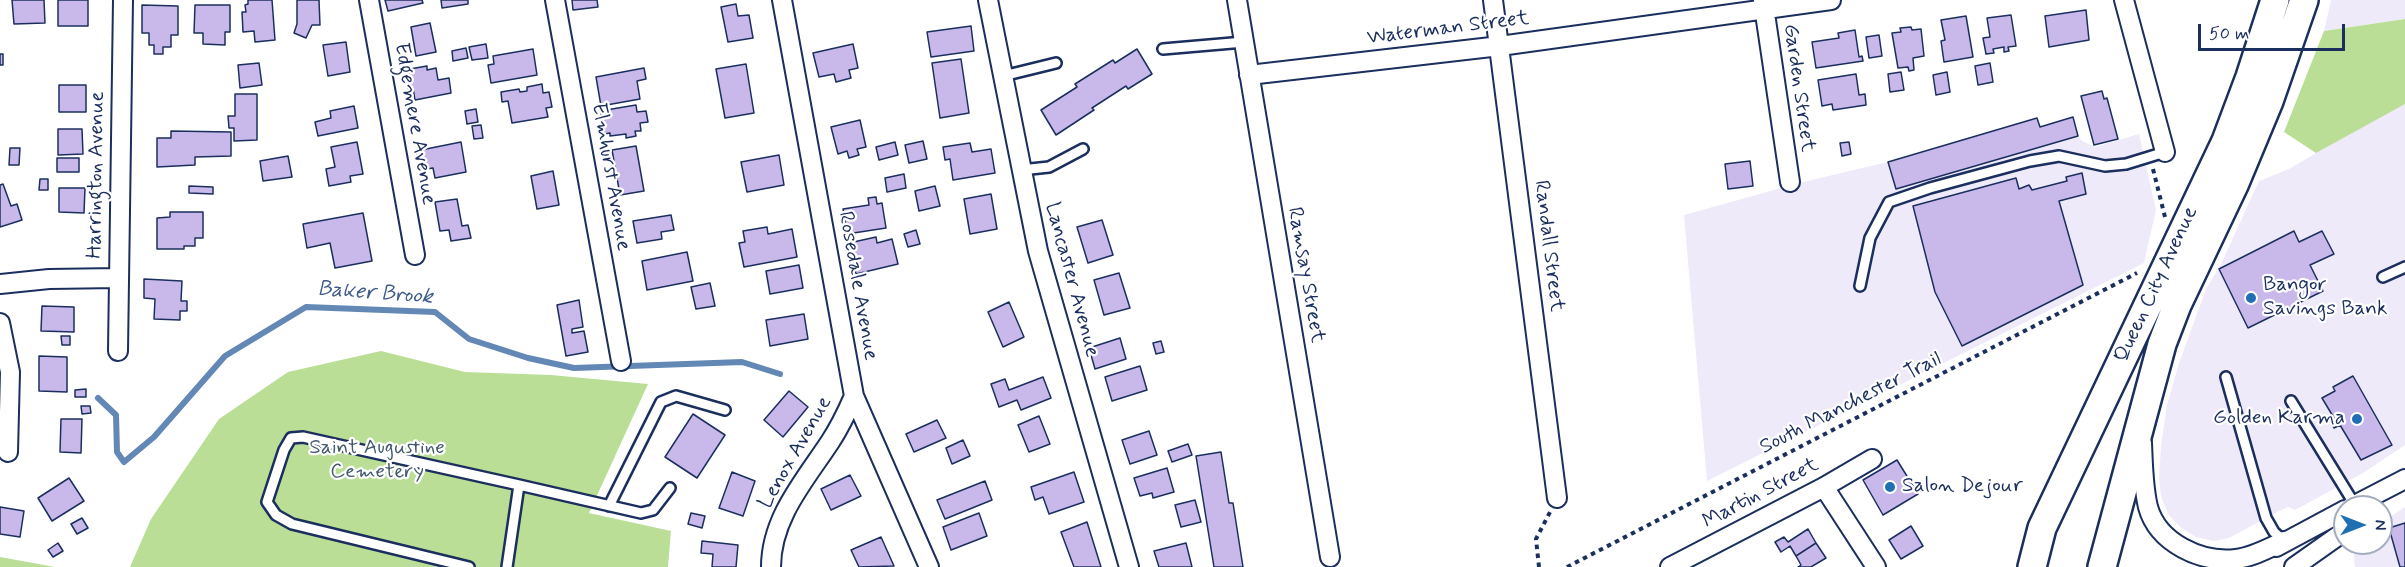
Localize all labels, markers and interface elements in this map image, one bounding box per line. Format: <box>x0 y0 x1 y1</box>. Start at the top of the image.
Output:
street label: Waterman Street <box>1366 7 1530 51</box>
scale bar <box>2201 12 2348 50</box>
street label: Garden Street <box>1777 22 1819 154</box>
text: 50 m <box>2209 22 2249 46</box>
street label: Edgemere Avenue <box>387 41 441 207</box>
street label: Harrington Avenue <box>83 91 111 259</box>
street label: Elmhurst Avenue <box>585 101 635 253</box>
street label: Randall Street <box>1527 179 1569 313</box>
street label: Lancaster Avenue <box>1038 200 1104 360</box>
street label: Queen City Avenue <box>2110 203 2204 367</box>
street label: Ramsay Street <box>1281 205 1329 345</box>
street label: Rosedale Avenue <box>832 210 882 362</box>
place label: Bangor Savings Bank <box>2263 273 2388 323</box>
water label: Baker Brook <box>316 277 434 311</box>
marker: Bangor Savings Bank <box>2244 291 2258 305</box>
street label: South Manchester Trail <box>1756 347 1946 461</box>
street label: Lenox Avenue <box>754 392 838 514</box>
place label: Golden Karma <box>2213 406 2345 432</box>
marker: Golden Karma <box>2350 412 2364 426</box>
park label: Saint Augustine Cemetery <box>309 436 445 486</box>
street label: Martin Street <box>1699 453 1823 535</box>
place label: Salon Dejour <box>1902 474 2023 500</box>
marker: Salon Dejour <box>1883 480 1897 494</box>
north arrow <box>2333 495 2393 555</box>
text: N <box>2369 520 2390 530</box>

